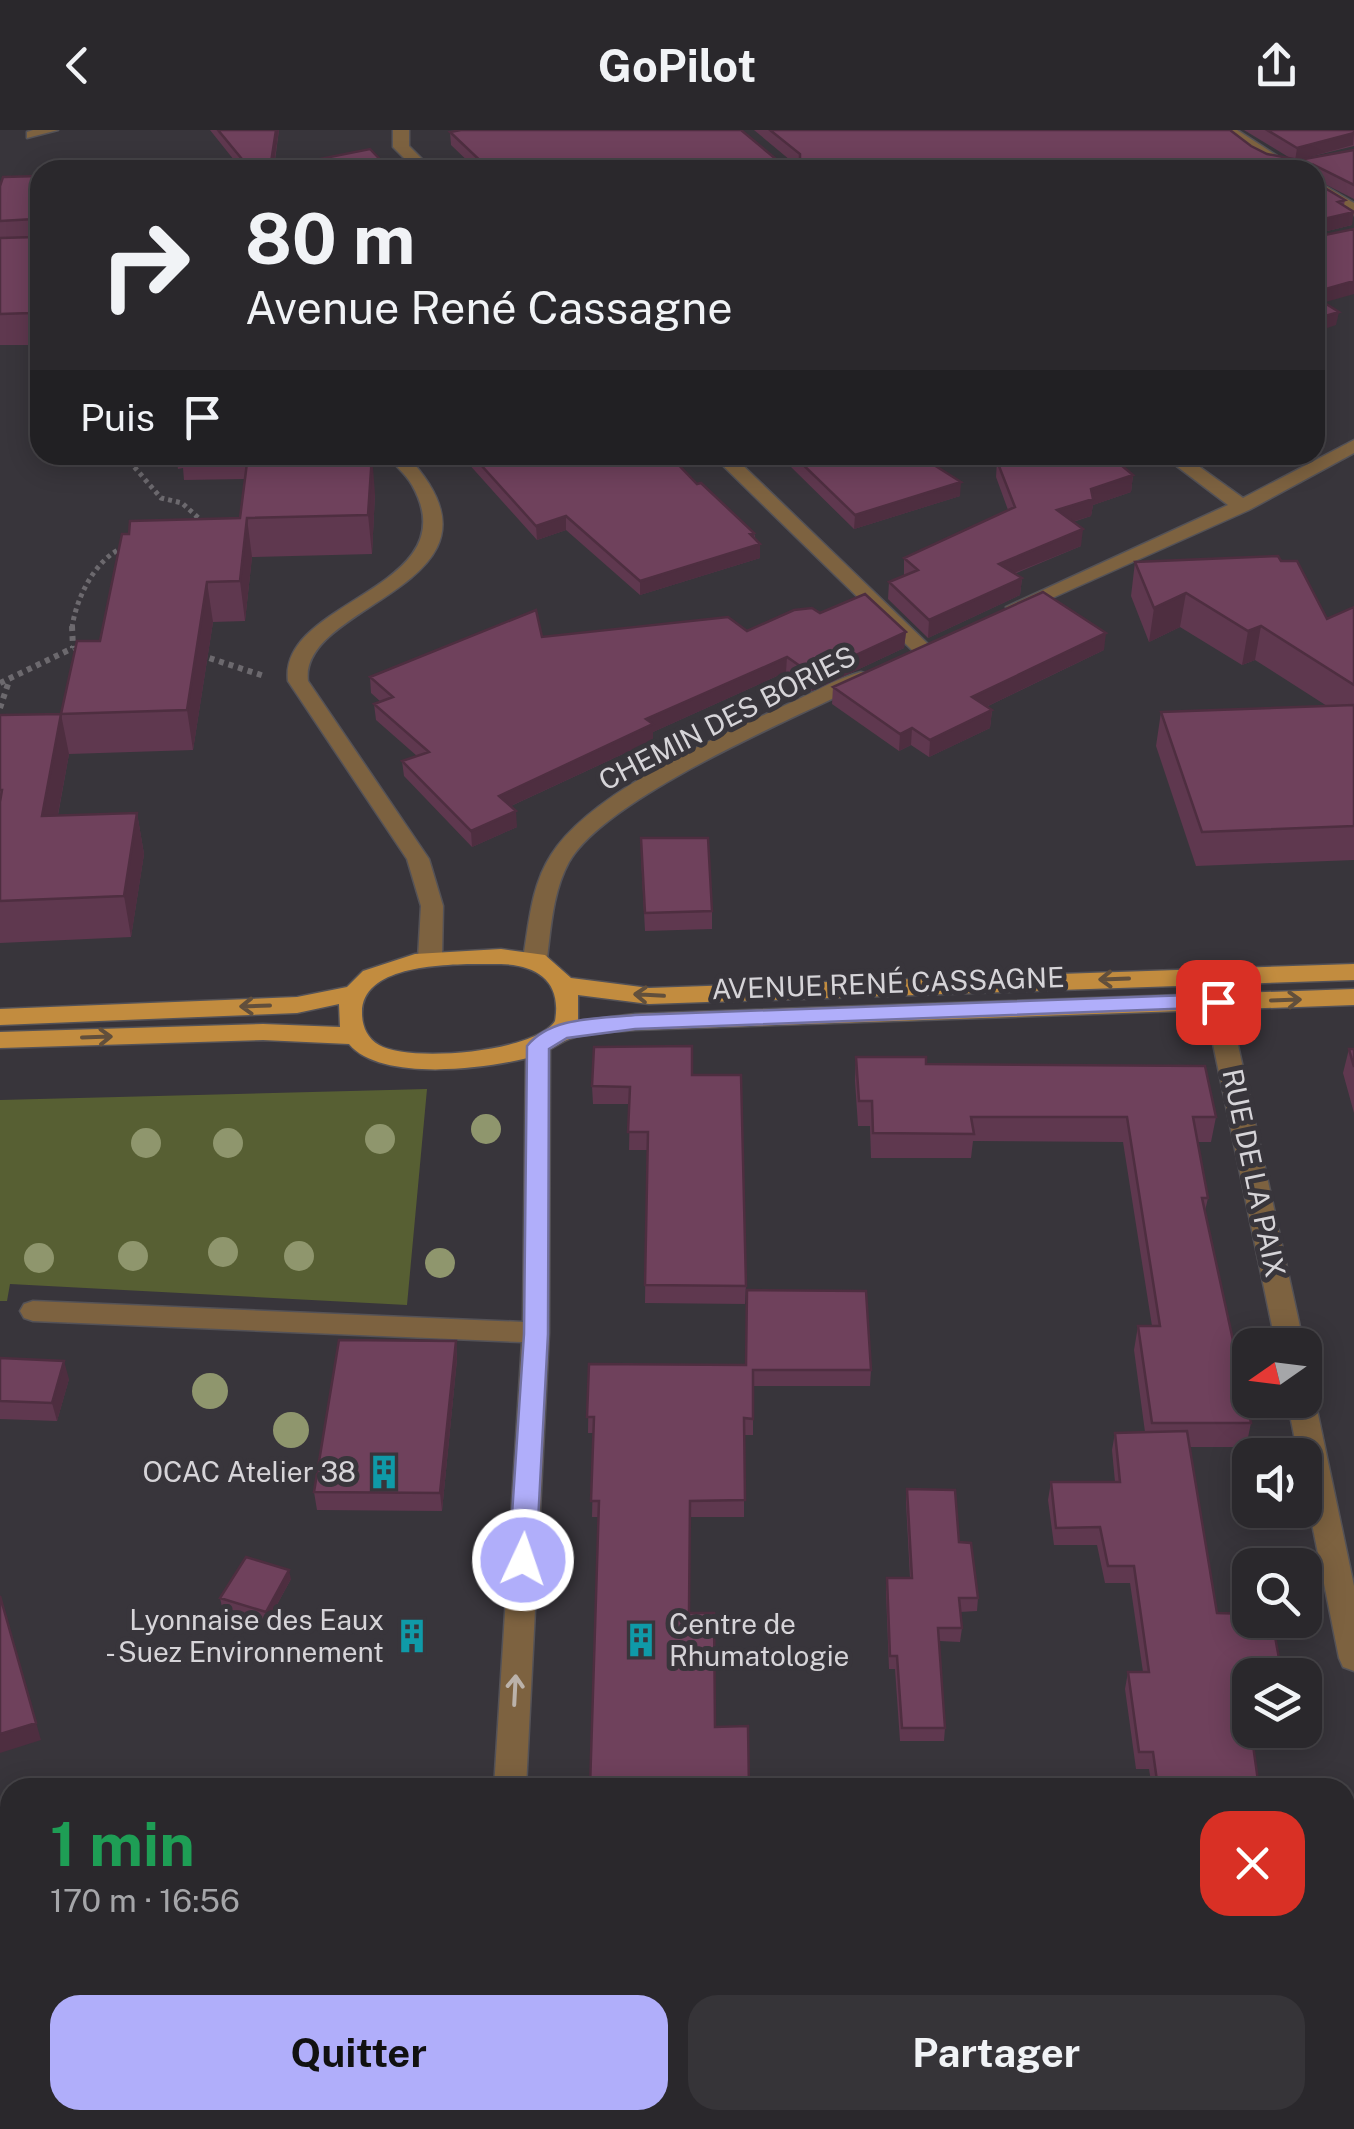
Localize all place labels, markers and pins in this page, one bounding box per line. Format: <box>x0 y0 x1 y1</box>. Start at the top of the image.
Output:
pin <box>1176 960 1261 1045</box>
building icon: OCAC Atelier 38 <box>365 1453 403 1491</box>
place label: OCAC Atelier 38 <box>142 1455 356 1488</box>
place label: Lyonnaise des Eaux - Suez Environnement <box>105 1603 384 1668</box>
place label: Centre de Rhumatologie <box>669 1607 849 1672</box>
building icon: Lyonnaise des Eaux - Suez Environnement <box>393 1617 431 1655</box>
building icon: Centre de Rhumatologie <box>622 1621 660 1659</box>

